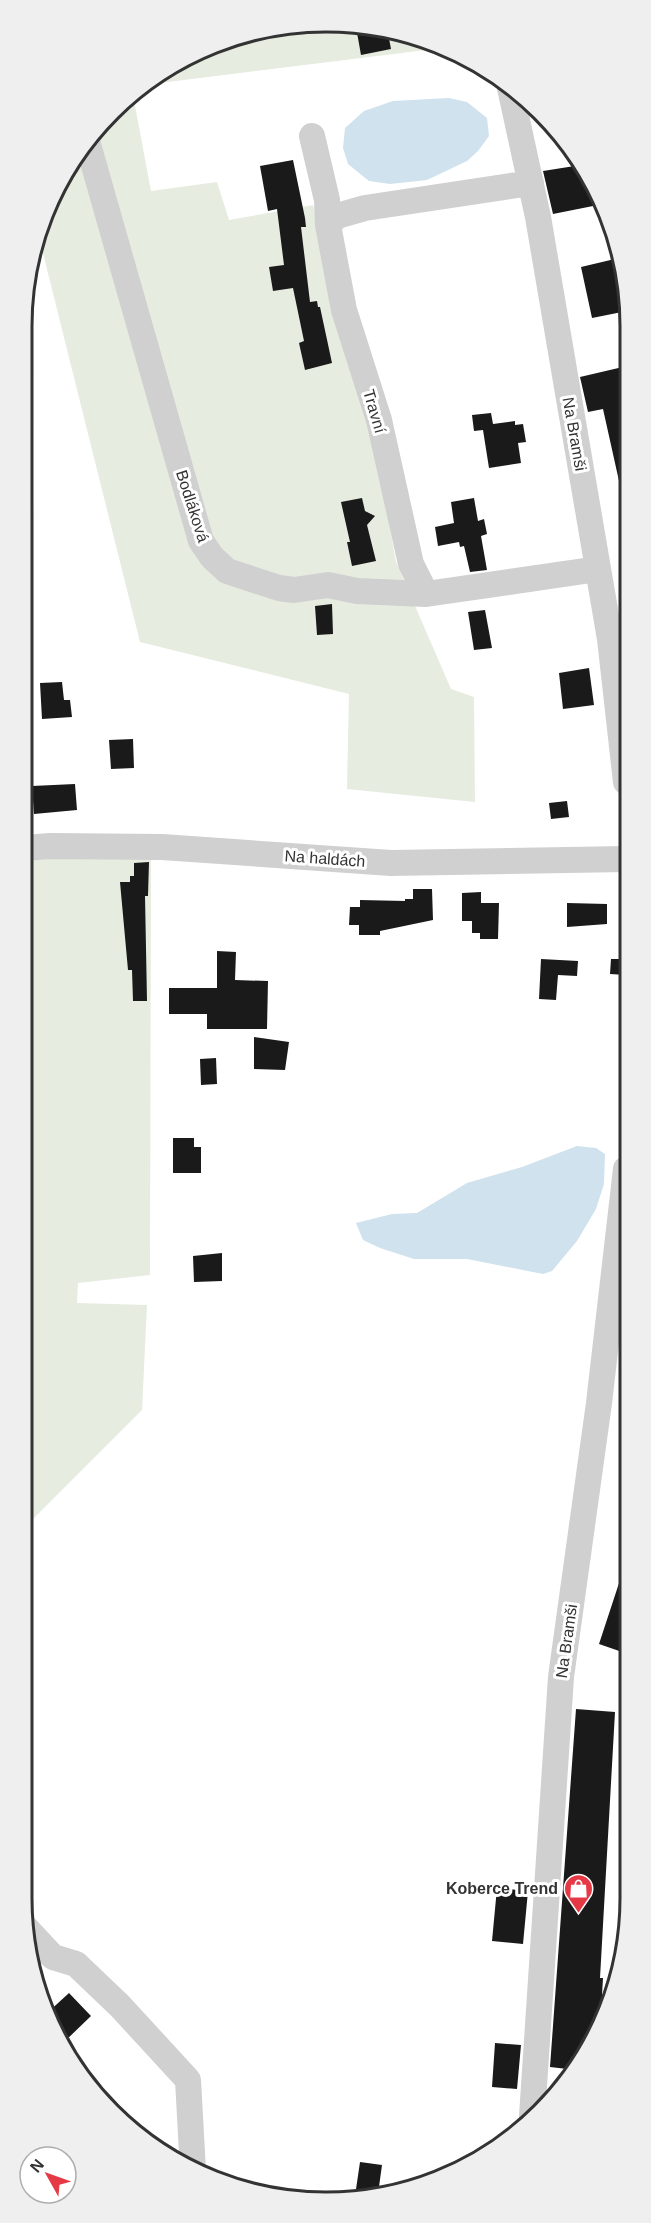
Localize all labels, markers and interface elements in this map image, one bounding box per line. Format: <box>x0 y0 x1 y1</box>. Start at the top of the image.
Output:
street label: Travní <box>360 387 389 436</box>
street label: Na Bramši <box>560 396 589 472</box>
street label: Bodláková <box>173 468 212 544</box>
street label: Na haldách <box>284 847 366 870</box>
street label: Na Bramši <box>553 1603 580 1679</box>
shop icon: Koberce Trend <box>563 1872 595 1914</box>
place label: Koberce Trend <box>446 1880 558 1897</box>
north arrow <box>18 2145 78 2205</box>
text: N <box>27 2156 47 2176</box>

